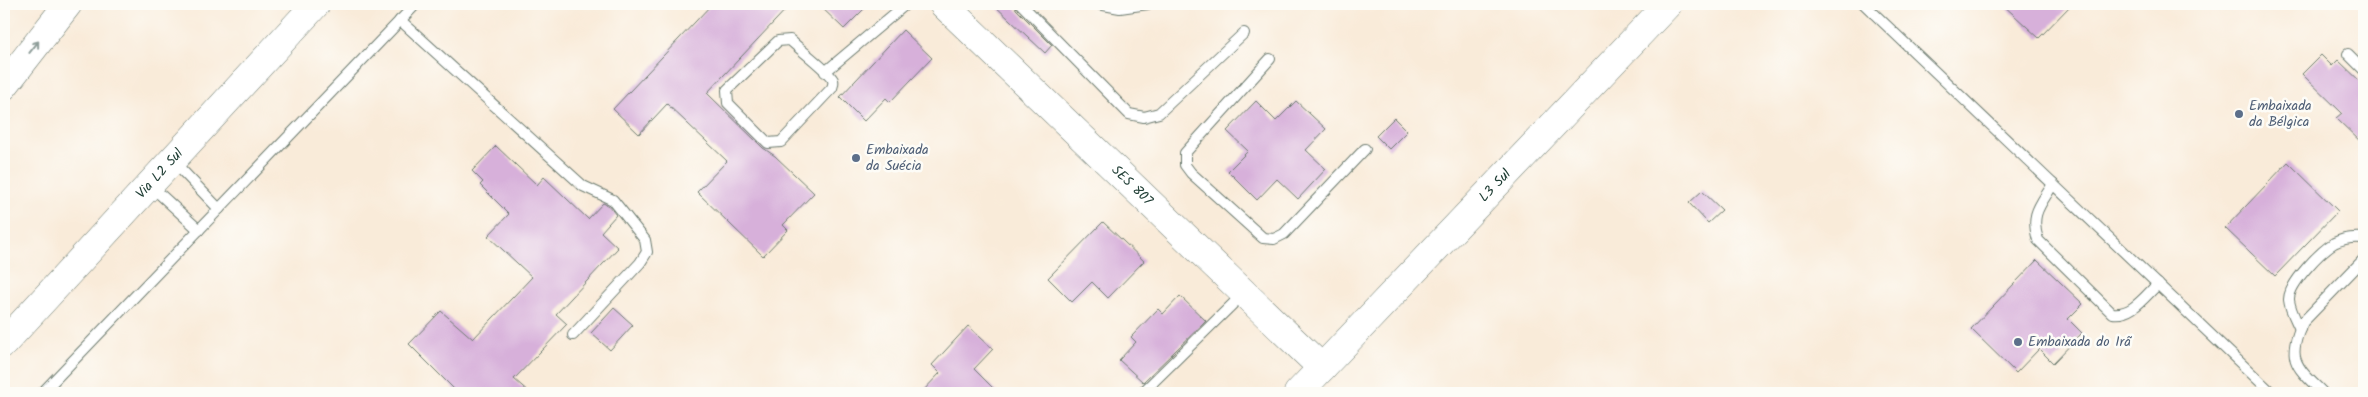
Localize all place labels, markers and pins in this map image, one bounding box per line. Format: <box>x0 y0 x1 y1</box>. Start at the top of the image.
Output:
place label: Embaixada da Bélgica <box>2249 95 2312 133</box>
marker: Embaixada da Bélgica <box>2233 108 2245 120</box>
place label: Embaixada da Suécia <box>866 139 929 177</box>
marker: Embaixada da Suécia <box>850 152 862 164</box>
place label: Embaixada do Irã <box>2028 331 2132 353</box>
marker: Embaixada do Irã <box>2012 336 2024 348</box>

